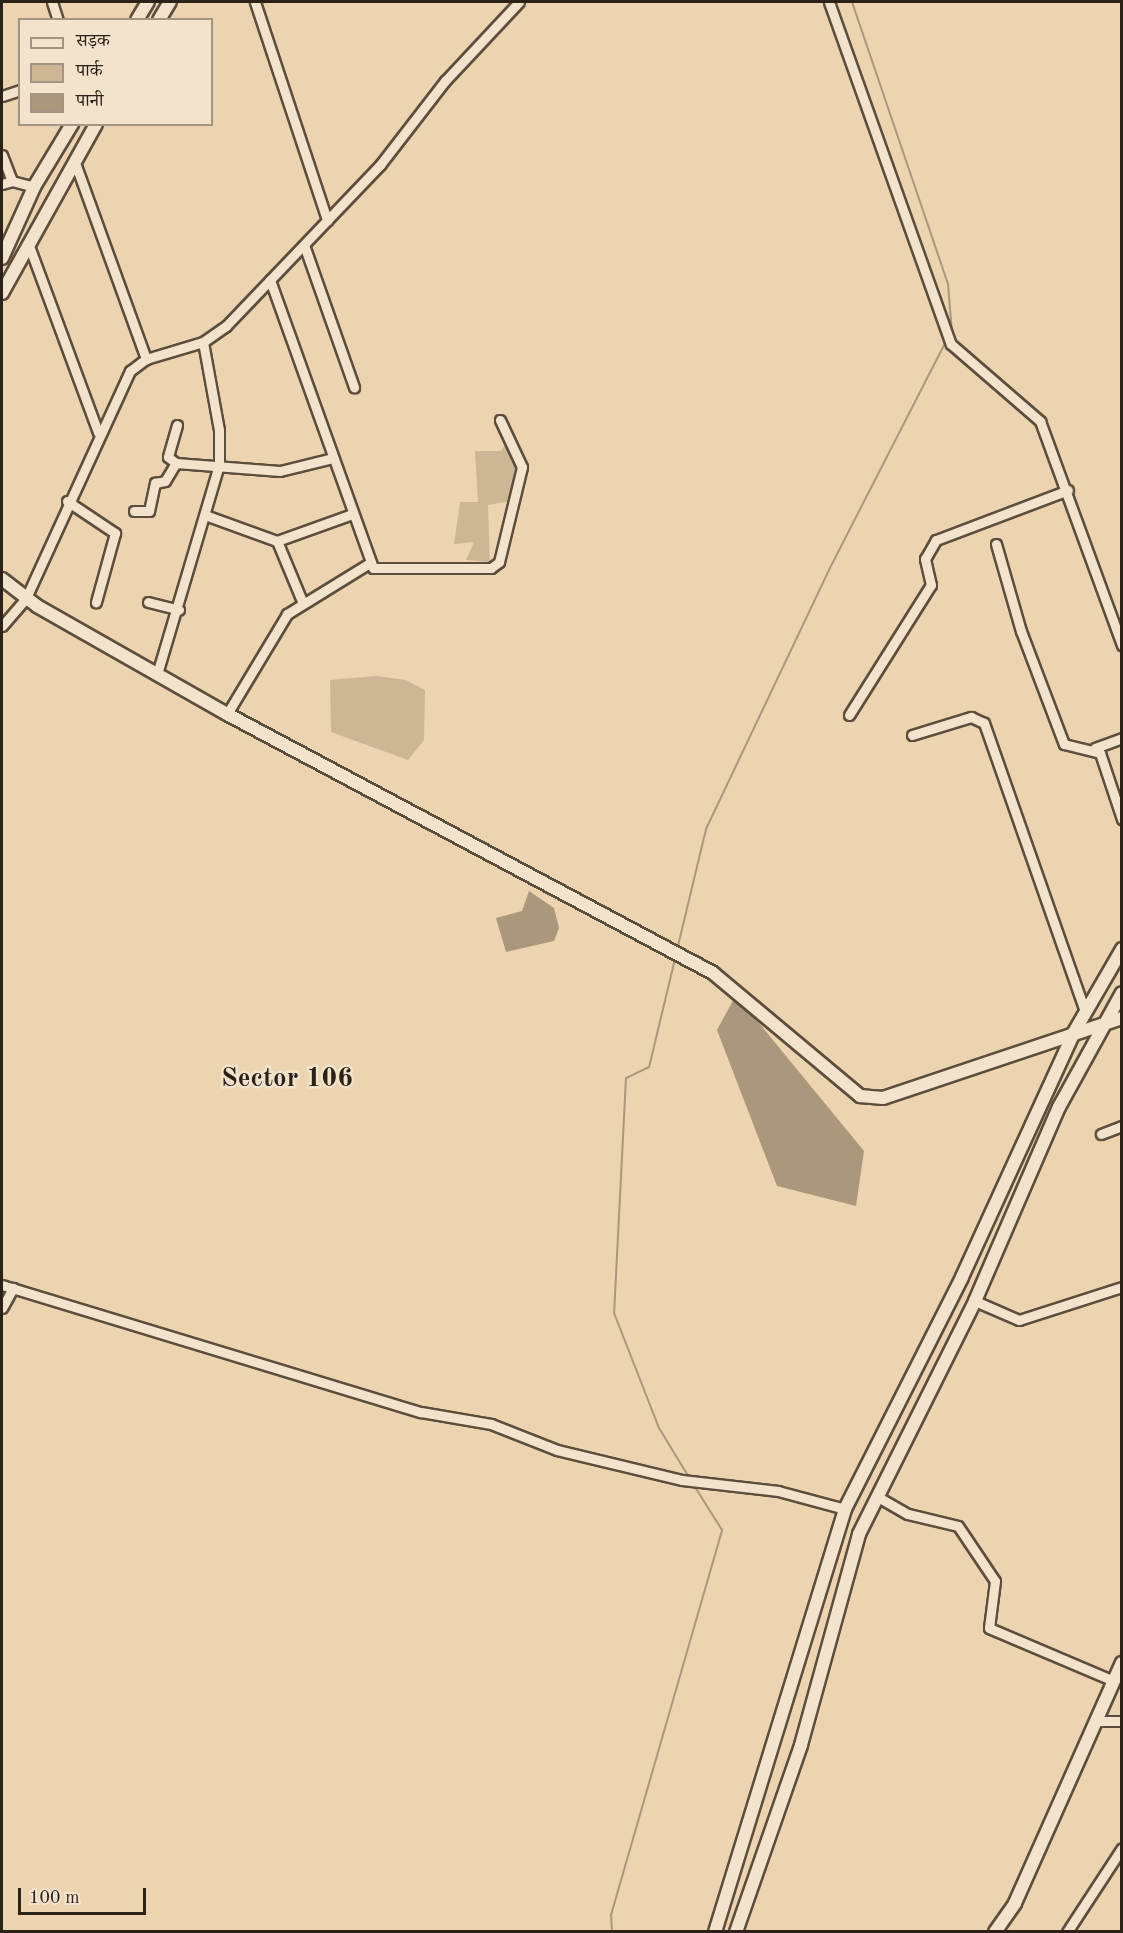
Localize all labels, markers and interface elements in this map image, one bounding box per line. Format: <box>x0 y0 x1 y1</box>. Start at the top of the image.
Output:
legend <box>18 18 213 126</box>
text: सड़क <box>76 32 110 50</box>
text: पार्क <box>76 62 103 80</box>
text: पानी <box>76 92 103 110</box>
district label: Sector 106 <box>221 1063 353 1095</box>
scale bar <box>21 1876 148 1914</box>
text: 100 m <box>29 1889 80 1907</box>

